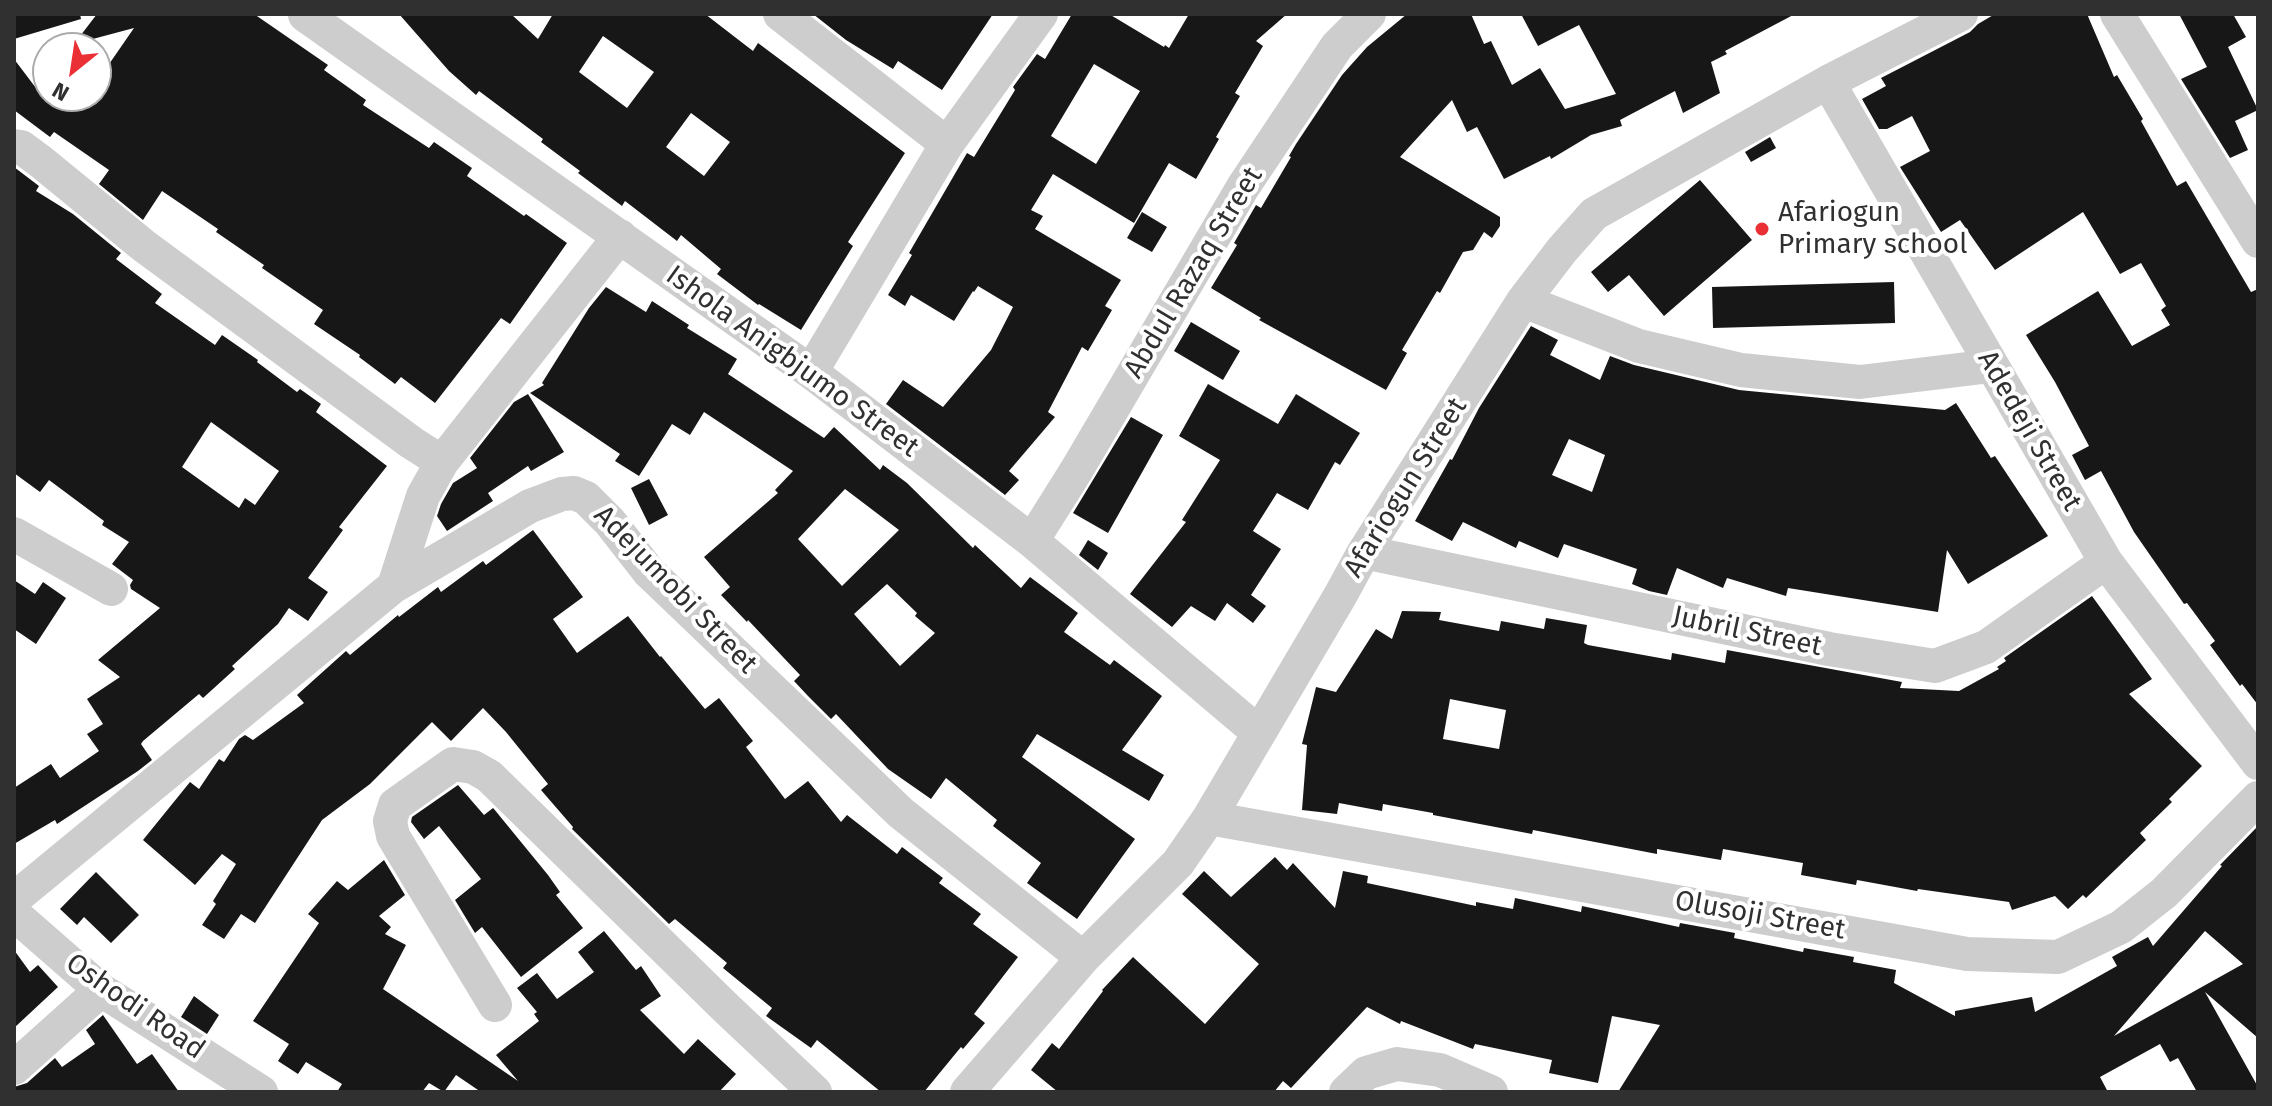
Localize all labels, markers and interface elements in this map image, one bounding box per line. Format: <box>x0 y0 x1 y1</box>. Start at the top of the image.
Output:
north arrow <box>32 32 112 112</box>
text: N <box>48 76 74 107</box>
street label: Abdul Razaq Street <box>1118 161 1270 385</box>
place label: Afariogun Primary school <box>1778 196 1967 262</box>
marker: Afariogun Primary school <box>1753 220 1771 238</box>
street label: Ishola Anigbjumo Street <box>659 259 925 465</box>
street label: Adedeji Street <box>1970 345 2088 517</box>
street label: Afariogun Street <box>1337 392 1475 584</box>
street label: Adejumobi Street <box>586 499 764 681</box>
street label: Jubril Street <box>1669 600 1825 664</box>
street label: Olusoji Street <box>1672 884 1848 948</box>
street label: Oshodi Road <box>59 947 211 1067</box>

